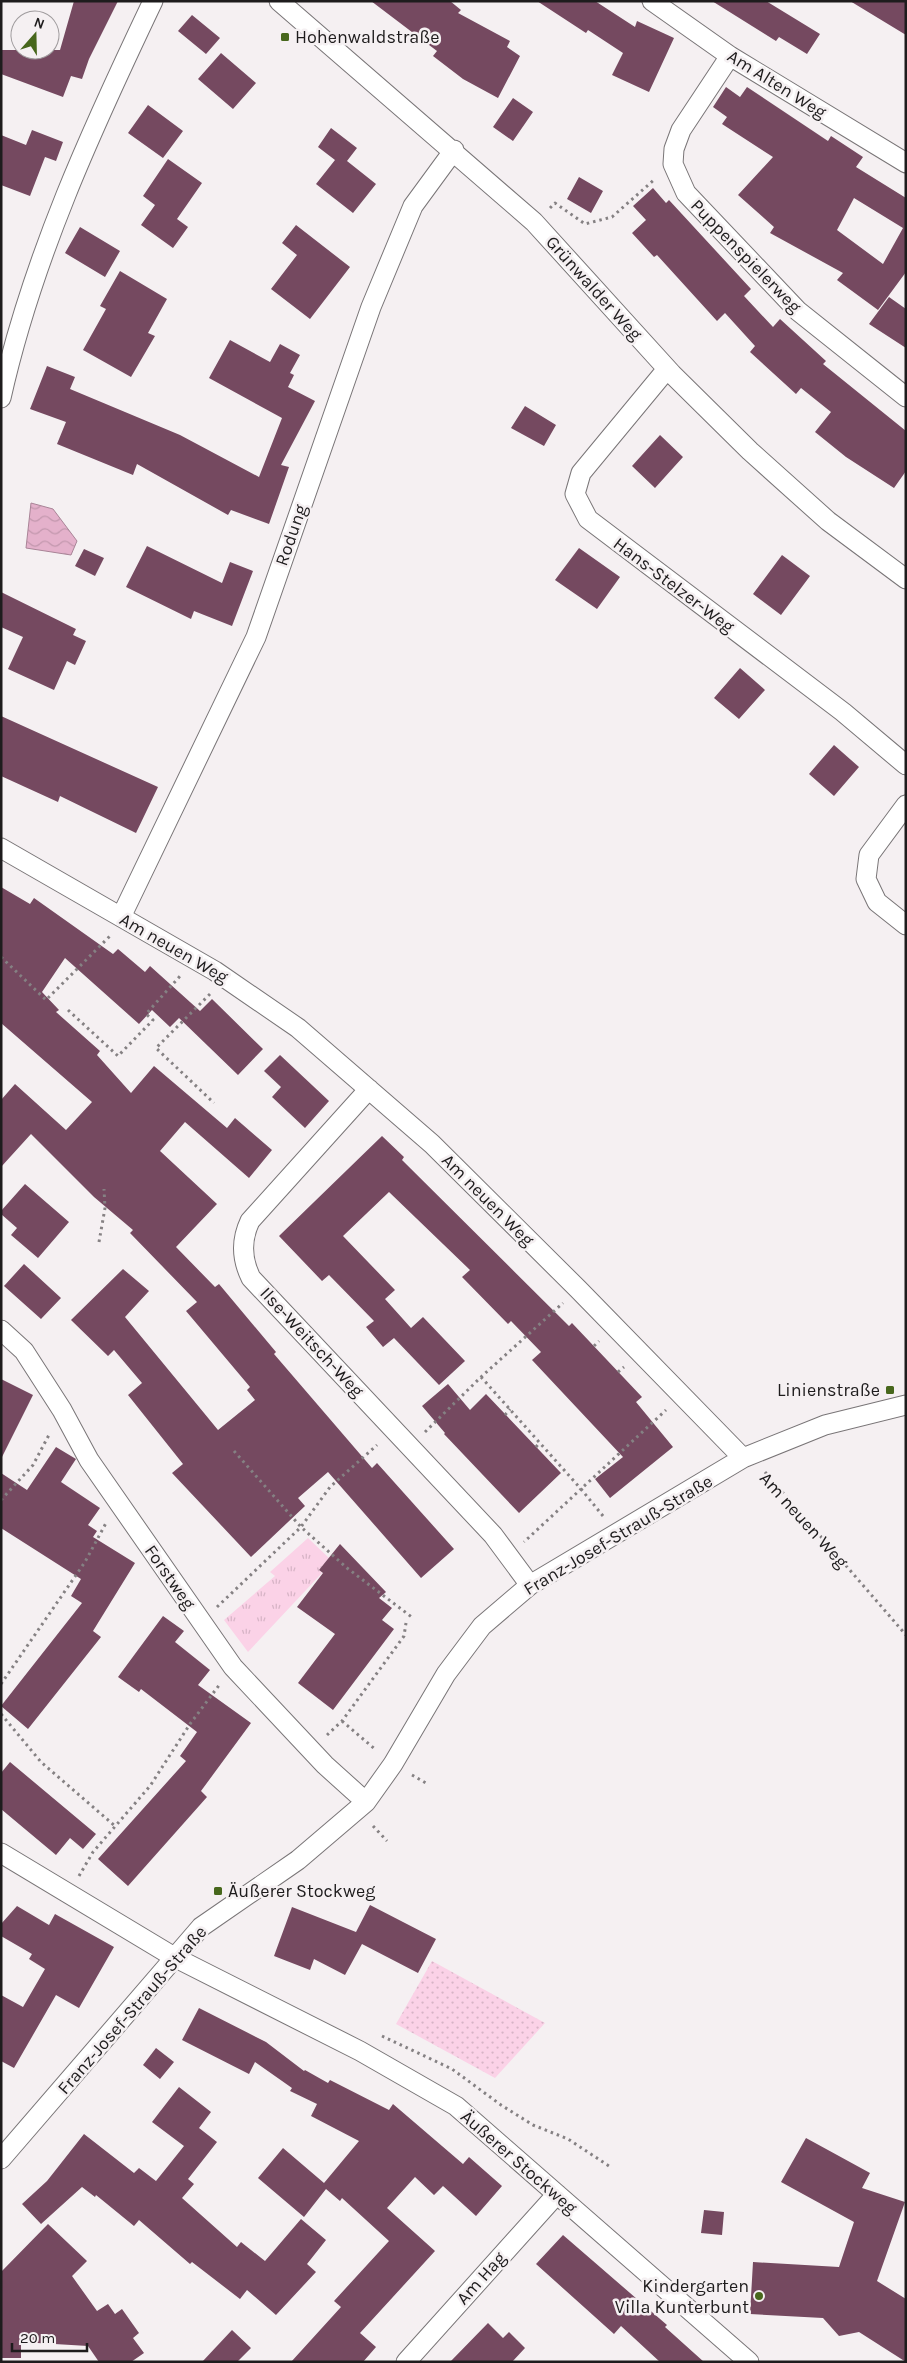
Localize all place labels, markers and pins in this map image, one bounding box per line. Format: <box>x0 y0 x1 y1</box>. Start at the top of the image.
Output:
place label: Hohenwaldstraße <box>295 26 439 48</box>
marker: Hohenwaldstraße <box>279 31 291 43</box>
place label: Linienstraße <box>777 1379 880 1401</box>
marker: Linienstraße <box>884 1384 896 1396</box>
place label: Äußerer Stockweg <box>228 1880 375 1902</box>
marker: Äußerer Stockweg <box>212 1885 224 1897</box>
place label: Kindergarten Villa Kunterbunt <box>615 2275 749 2318</box>
marker: Kindergarten Villa Kunterbunt <box>753 2290 765 2302</box>

